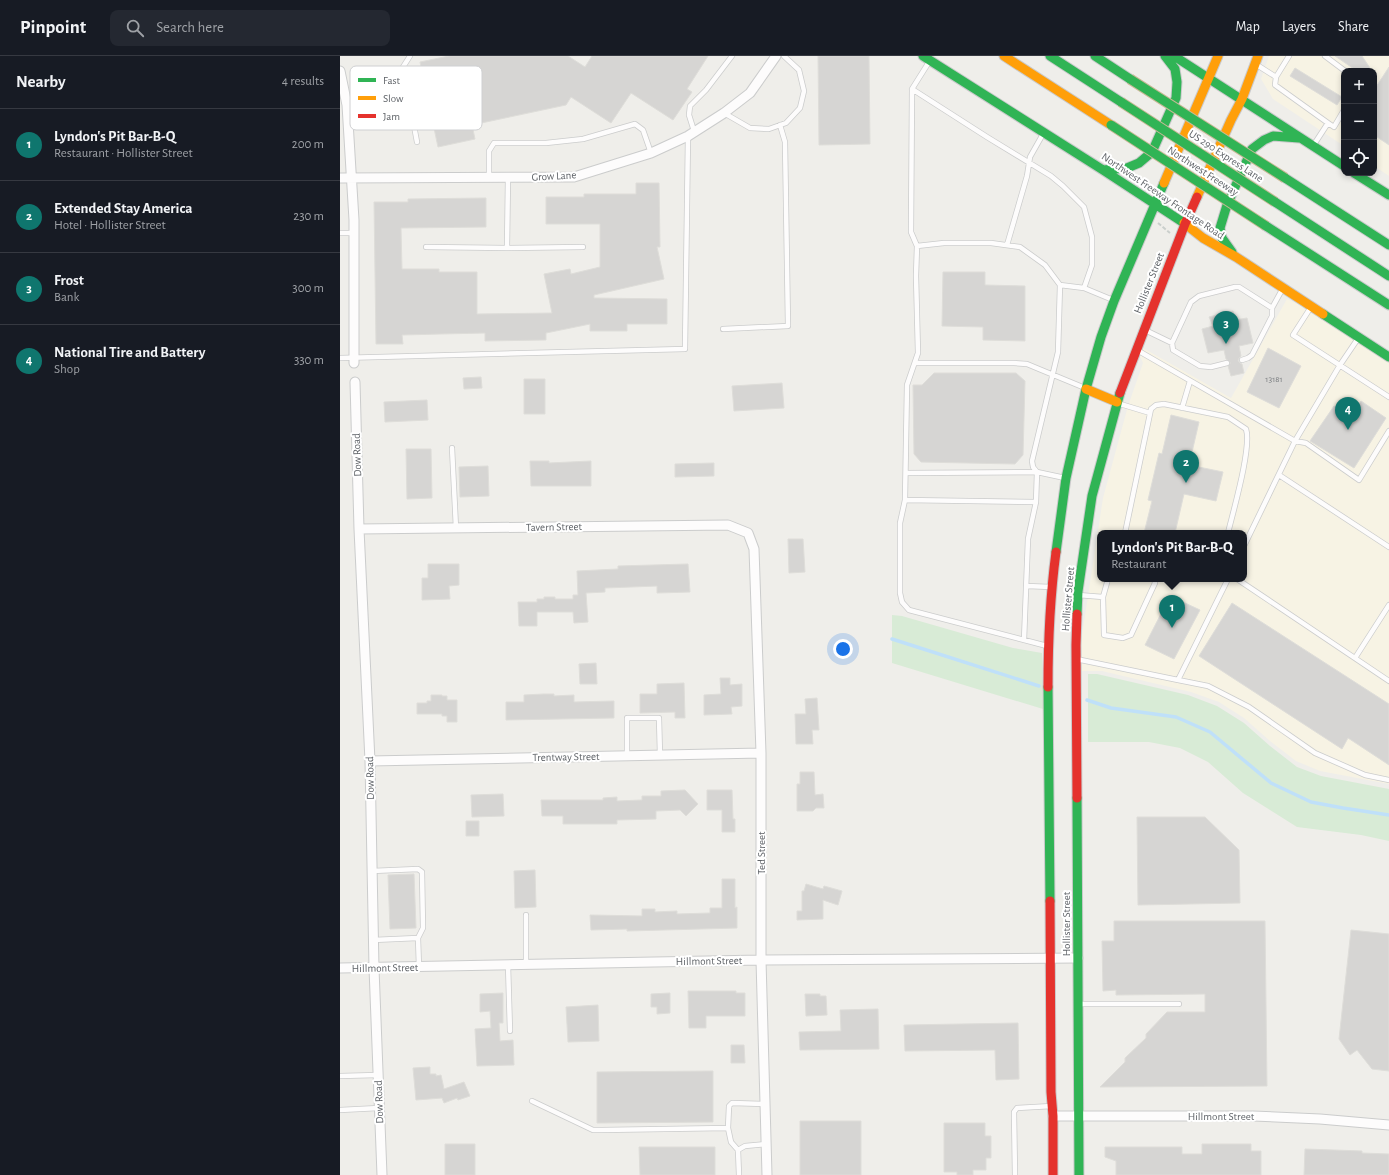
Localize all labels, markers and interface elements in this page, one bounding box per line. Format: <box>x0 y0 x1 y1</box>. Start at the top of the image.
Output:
search box <box>110 10 390 46</box>
icon: search <box>124 17 146 39</box>
text: Pinpoint <box>20 18 86 37</box>
text: Search here <box>156 20 224 35</box>
text: Map <box>1235 20 1260 34</box>
text: Layers <box>1282 20 1316 34</box>
text: Share <box>1338 20 1369 34</box>
legend <box>350 66 482 130</box>
map controls <box>1341 68 1377 176</box>
button: + <box>1341 68 1377 104</box>
text: Nearby <box>16 73 66 90</box>
text: 4 results <box>282 75 324 88</box>
text: Fast <box>383 75 401 86</box>
text: Slow <box>383 93 404 104</box>
button: − <box>1341 104 1377 140</box>
text: Jam <box>383 111 400 122</box>
street label: US 290 Express Lane <box>1187 128 1265 184</box>
text: Lyndon's Pit Bar-B-Q <box>54 129 175 144</box>
text: 1 <box>27 138 31 151</box>
text: 200 m <box>292 138 324 151</box>
button: locate <box>1341 140 1377 176</box>
street label: Northwest Freeway <box>1166 144 1241 198</box>
text: Restaurant · Hollister Street <box>54 147 193 160</box>
street label: Northwest Freeway Frontage Road <box>1100 151 1227 241</box>
street label: Grow Lane <box>531 169 577 183</box>
text: Extended Stay America <box>54 201 192 216</box>
text: 2 <box>26 210 32 223</box>
text: 230 m <box>293 210 324 223</box>
text: Hotel · Hollister Street <box>54 219 166 232</box>
street label: Hollister Street <box>1132 251 1166 315</box>
text: Frost <box>54 273 84 288</box>
text: 3 <box>26 282 32 295</box>
text: 300 m <box>292 282 324 295</box>
text: Bank <box>54 291 80 304</box>
pin: 3 <box>1213 311 1239 344</box>
text: National Tire and Battery <box>54 345 205 360</box>
text: 4 <box>26 354 32 367</box>
text: 330 m <box>294 354 324 367</box>
text: Shop <box>54 363 80 376</box>
house number: 13181 <box>1265 375 1283 384</box>
pin: 4 <box>1335 397 1361 430</box>
street label: Dow Road <box>351 433 363 477</box>
pin: 2 <box>1173 450 1199 483</box>
street label: Tavern Street <box>526 521 583 533</box>
popup <box>1097 530 1247 582</box>
text: Lyndon's Pit Bar-B-Q <box>1111 540 1233 555</box>
text: Restaurant <box>1111 558 1166 571</box>
street label: Hollister Street <box>1060 566 1076 632</box>
pin: 1 <box>1159 595 1185 628</box>
your location <box>833 639 853 659</box>
street label: Trentway Street <box>532 751 600 763</box>
street label: Dow Road <box>364 756 376 800</box>
street label: Ted Street <box>756 831 767 875</box>
street label: Hollister Street <box>1061 891 1072 956</box>
street label: Hillmont Street <box>676 955 743 967</box>
street label: Hillmont Street <box>352 962 419 974</box>
street label: Dow Road <box>373 1080 385 1124</box>
street label: Hillmont Street <box>1188 1111 1255 1122</box>

